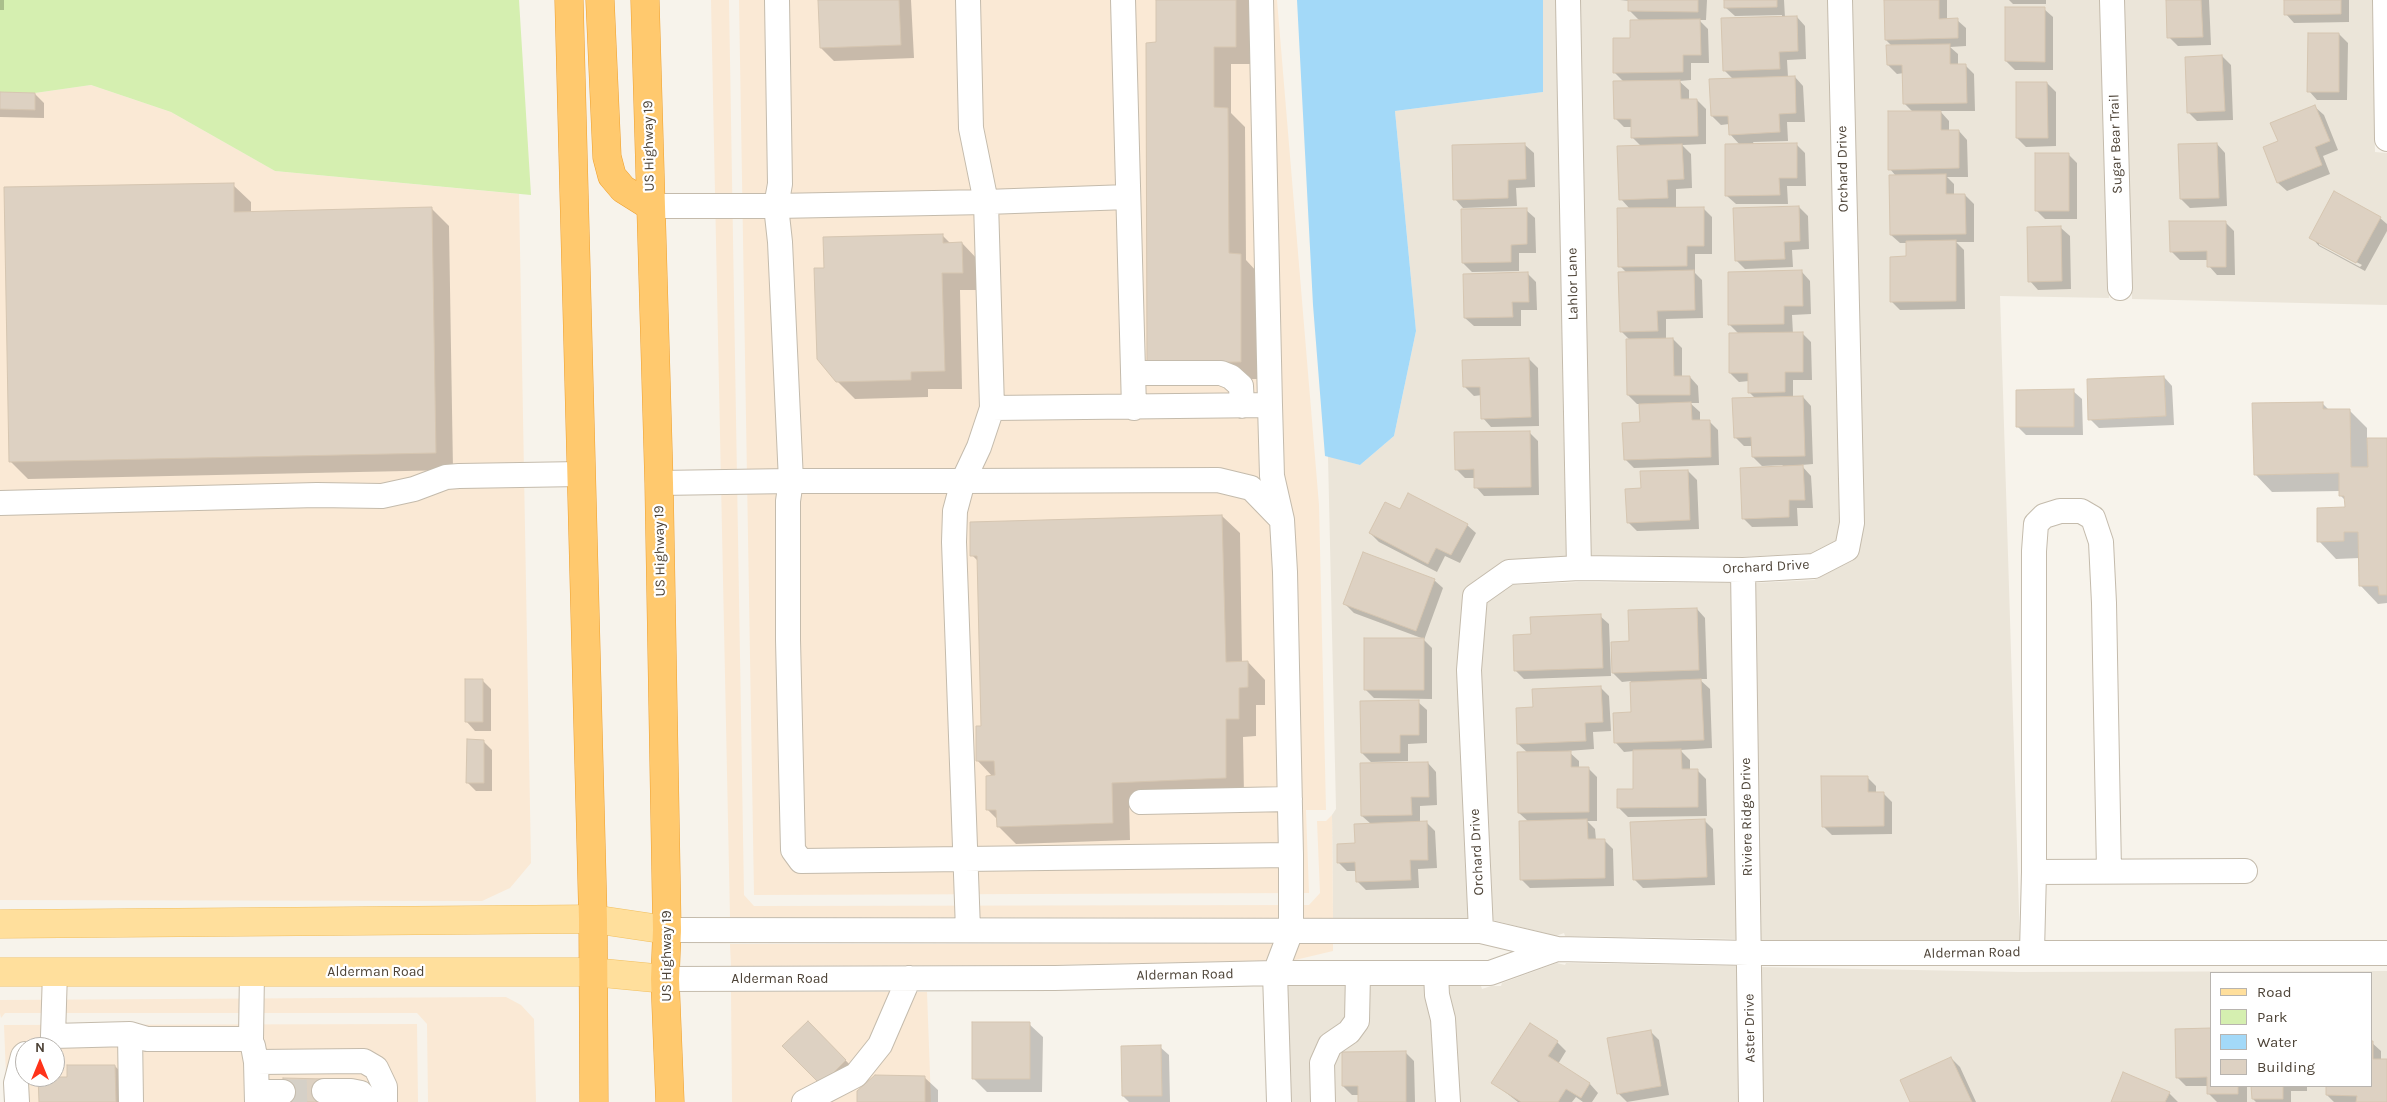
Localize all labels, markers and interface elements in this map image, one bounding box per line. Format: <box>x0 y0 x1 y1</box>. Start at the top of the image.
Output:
street label: Sugar Bear Trail <box>2106 94 2126 194</box>
street label: US Highway 19 <box>640 100 658 192</box>
street label: Orchard Drive <box>1834 125 1852 213</box>
street label: Lahlor Lane <box>1564 248 1582 320</box>
street label: US Highway 19 <box>651 505 669 597</box>
street label: Orchard Drive <box>1722 556 1810 578</box>
street label: Riviere Ridge Drive <box>1738 757 1756 877</box>
street label: Orchard Drive <box>1466 808 1488 896</box>
street label: US Highway 19 <box>659 910 675 1002</box>
street label: Alderman Road <box>1923 944 2021 962</box>
street label: Alderman Road <box>327 964 425 980</box>
street label: Alderman Road <box>1136 966 1234 984</box>
street label: Alderman Road <box>731 971 829 987</box>
legend <box>2210 972 2372 1087</box>
text: Road <box>2257 983 2292 1001</box>
street label: Aster Drive <box>1741 993 1759 1063</box>
text: Park <box>2257 1008 2287 1026</box>
text: Water <box>2257 1033 2297 1051</box>
north arrow <box>15 1037 65 1087</box>
text: N <box>35 1039 45 1056</box>
text: Building <box>2257 1058 2315 1076</box>

